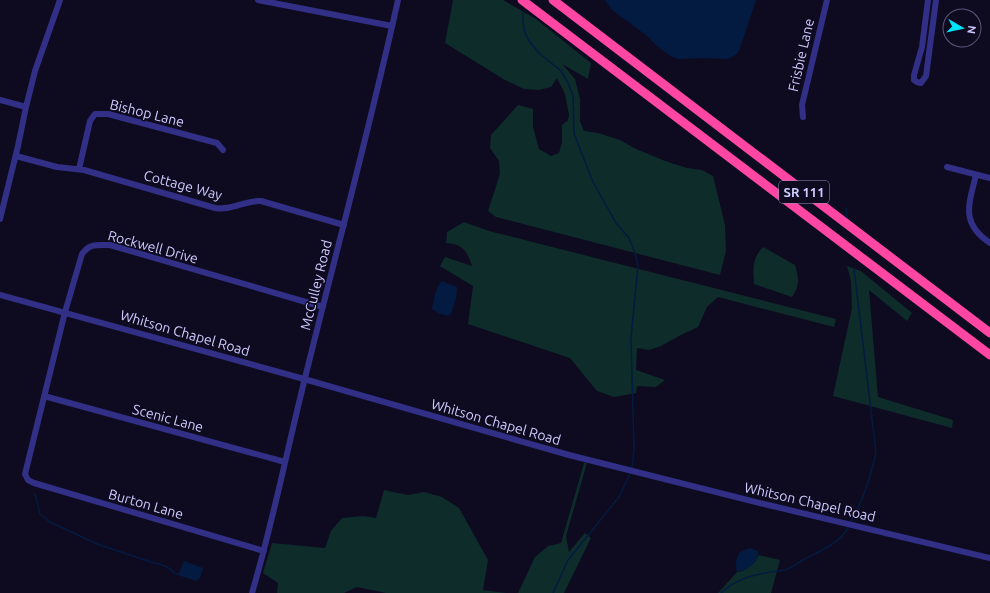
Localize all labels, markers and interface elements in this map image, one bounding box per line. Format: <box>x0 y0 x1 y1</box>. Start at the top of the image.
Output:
north arrow <box>942 8 982 48</box>
street label: Frisbie Lane <box>785 17 817 93</box>
text: N <box>965 25 978 35</box>
street label: Bishop Lane <box>108 96 186 130</box>
street label: Cottage Way <box>142 167 224 203</box>
road number: SR 111 <box>779 181 829 203</box>
street label: Rockwell Drive <box>106 227 200 267</box>
street label: McCulley Road <box>297 238 335 332</box>
street label: Whitson Chapel Road <box>118 307 252 359</box>
street label: Whitson Chapel Road <box>429 396 563 448</box>
street label: Scenic Lane <box>131 401 205 435</box>
street label: Whitson Chapel Road <box>743 479 877 525</box>
street label: Burton Lane <box>107 486 185 522</box>

